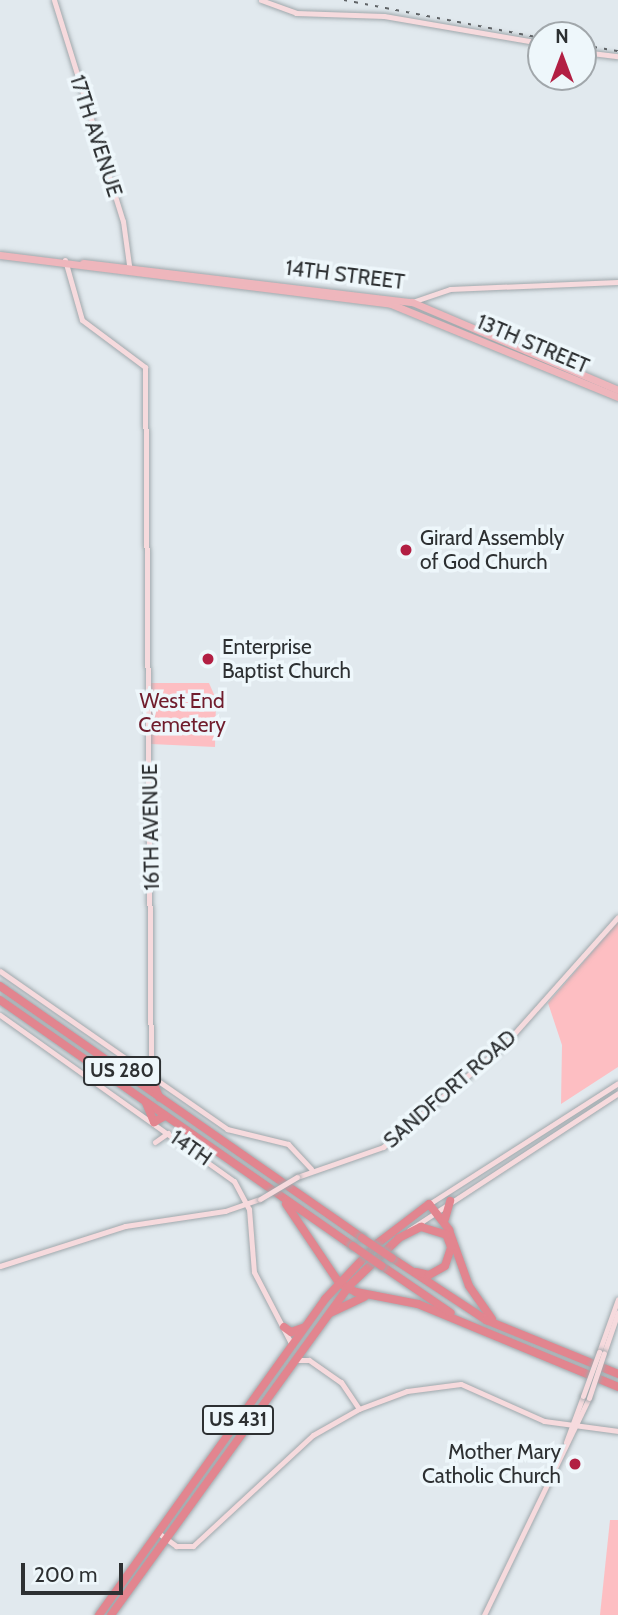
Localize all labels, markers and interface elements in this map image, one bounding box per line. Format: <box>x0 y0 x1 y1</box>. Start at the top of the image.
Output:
north arrow <box>527 21 597 91</box>
text: N <box>555 25 569 48</box>
street label: 17TH AVENUE <box>64 72 128 200</box>
street label: 14TH STREET <box>284 255 406 295</box>
street label: 13TH STREET <box>473 309 593 379</box>
place label: Girard Assembly of God Church <box>420 525 564 575</box>
marker: Girard Assembly of God Church <box>398 542 414 558</box>
place label: Enterprise Baptist Church <box>222 634 351 684</box>
marker: Enterprise Baptist Church <box>200 651 216 667</box>
park label: West End Cemetery <box>138 688 226 738</box>
street label: 16TH AVENUE <box>137 763 165 891</box>
street label: SANDFORT ROAD <box>379 1025 521 1153</box>
road number: US 280 <box>82 1056 162 1086</box>
street label: 14TH <box>165 1125 217 1171</box>
road number: US 431 <box>201 1404 275 1436</box>
place label: Mother Mary Catholic Church <box>422 1439 561 1489</box>
marker: Mother Mary Catholic Church <box>567 1456 583 1472</box>
scale bar <box>24 1548 126 1592</box>
text: 200 m <box>34 1562 97 1587</box>

